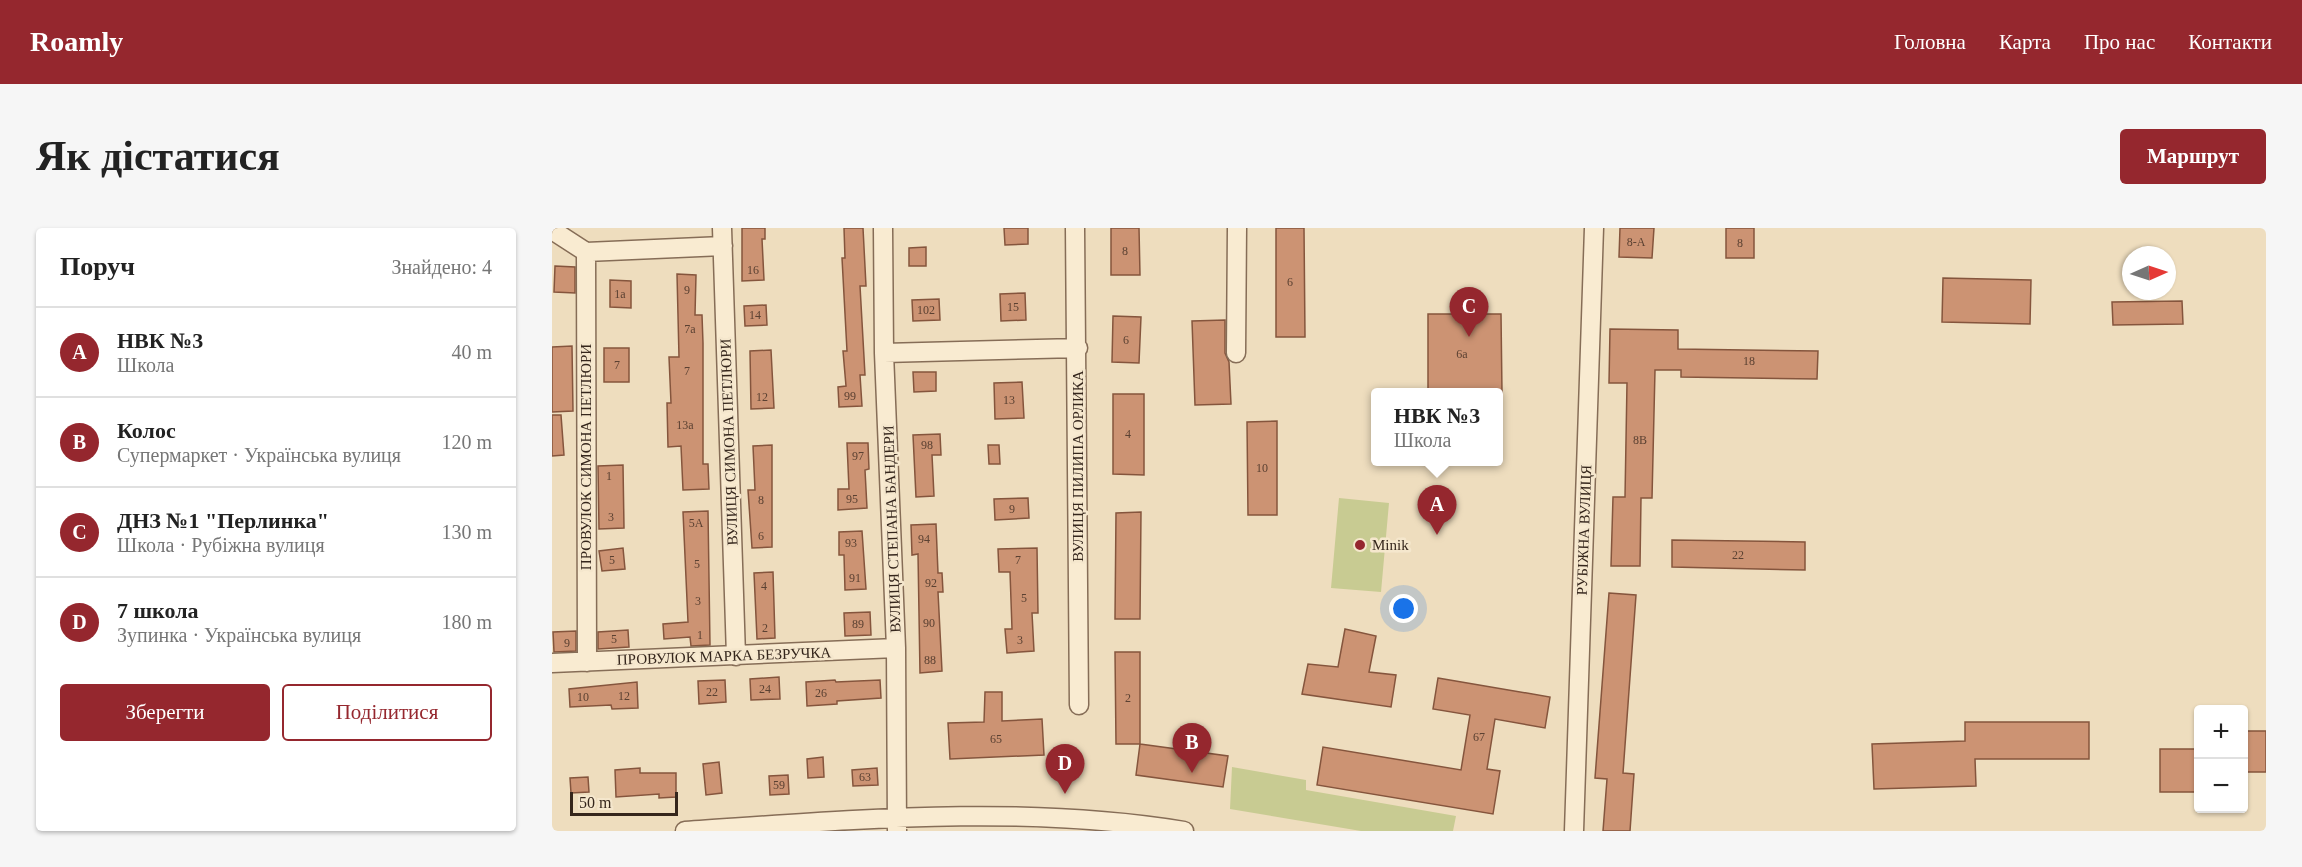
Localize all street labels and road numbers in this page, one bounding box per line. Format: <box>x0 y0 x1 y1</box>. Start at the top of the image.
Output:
street label: ВУЛИЦЯ СИМОНА ПЕТЛЮРИ <box>717 338 741 546</box>
street label: ПРОВУЛОК СИМОНА ПЕТЛЮРИ <box>578 344 594 570</box>
street label: ВУЛИЦЯ ПИЛИПА ОРЛИКА <box>1070 370 1086 562</box>
street label: ВУЛИЦЯ СТЕПАНА БАНДЕРИ <box>880 425 904 633</box>
street label: РУБІЖНА ВУЛИЦЯ <box>1574 464 1594 596</box>
street label: ПРОВУЛОК МАРКА БЕЗРУЧКА <box>617 644 832 668</box>

